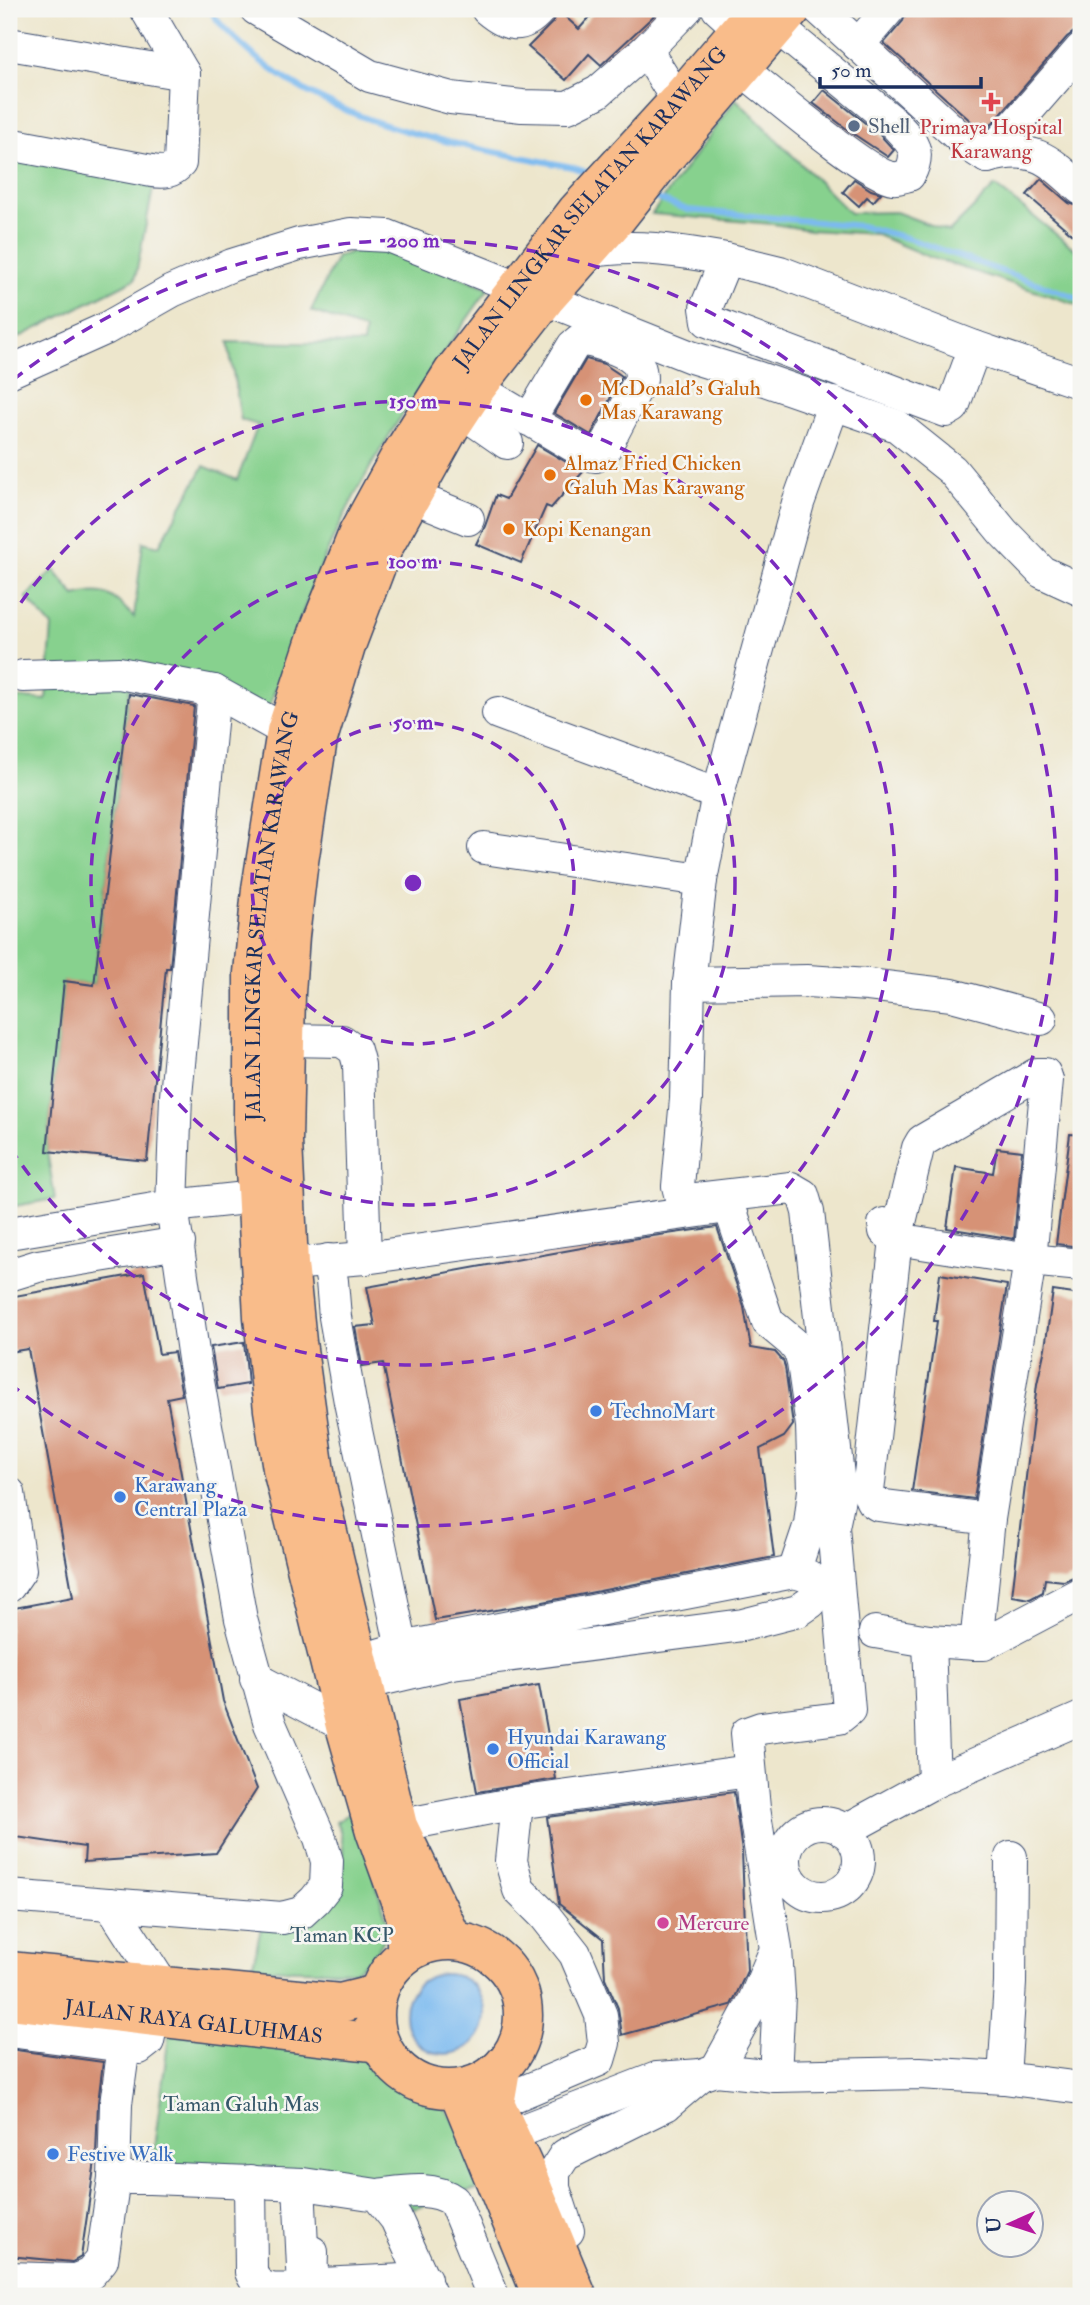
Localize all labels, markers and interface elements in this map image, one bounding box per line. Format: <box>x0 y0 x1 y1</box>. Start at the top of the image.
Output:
street label: JALAN LINGKAR SELATAN KARAWANG <box>446 41 733 375</box>
scale bar <box>820 46 982 90</box>
text: 50 m <box>831 57 872 84</box>
marker: Primaya Hospital Karawang <box>981 92 1001 112</box>
place label: Shell <box>868 113 911 140</box>
place label: Primaya Hospital Karawang <box>919 114 1063 165</box>
marker: Shell <box>846 118 862 134</box>
text: 200 m <box>387 227 440 254</box>
place label: McDonald's Galuh Mas Karawang <box>600 375 761 426</box>
text: 150 m <box>389 388 438 415</box>
marker: McDonald's Galuh Mas Karawang <box>578 392 594 408</box>
place label: Almaz Fried Chicken Galuh Mas Karawang <box>563 450 745 501</box>
marker: Almaz Fried Chicken Galuh Mas Karawang <box>542 467 558 483</box>
place label: Kopi Kenangan <box>523 516 651 543</box>
marker: Kopi Kenangan <box>501 521 517 537</box>
text: 100 m <box>388 548 439 575</box>
street label: JALAN LINGKAR SELATAN KARAWANG <box>240 707 305 1122</box>
text: 50 m <box>393 709 434 736</box>
centre of rings <box>401 871 425 895</box>
place label: TechnoMart <box>610 1398 716 1425</box>
marker: TechnoMart <box>588 1403 604 1419</box>
place label: Karawang Central Plaza <box>134 1472 247 1523</box>
marker: Karawang Central Plaza <box>112 1489 128 1505</box>
place label: Hyundai Karawang Official <box>507 1724 667 1775</box>
marker: Hyundai Karawang Official <box>485 1741 501 1757</box>
place label: Mercure <box>677 1910 750 1937</box>
marker: Mercure <box>655 1915 671 1931</box>
park label: Taman KCP <box>290 1922 394 1949</box>
street label: JALAN RAYA GALUHMAS <box>62 1993 324 2050</box>
park label: Taman Galuh Mas <box>163 2091 319 2118</box>
place label: Festive Walk <box>67 2141 174 2168</box>
marker: Festive Walk <box>45 2146 61 2162</box>
north arrow <box>974 2190 1044 2260</box>
text: U <box>982 2216 1006 2233</box>

